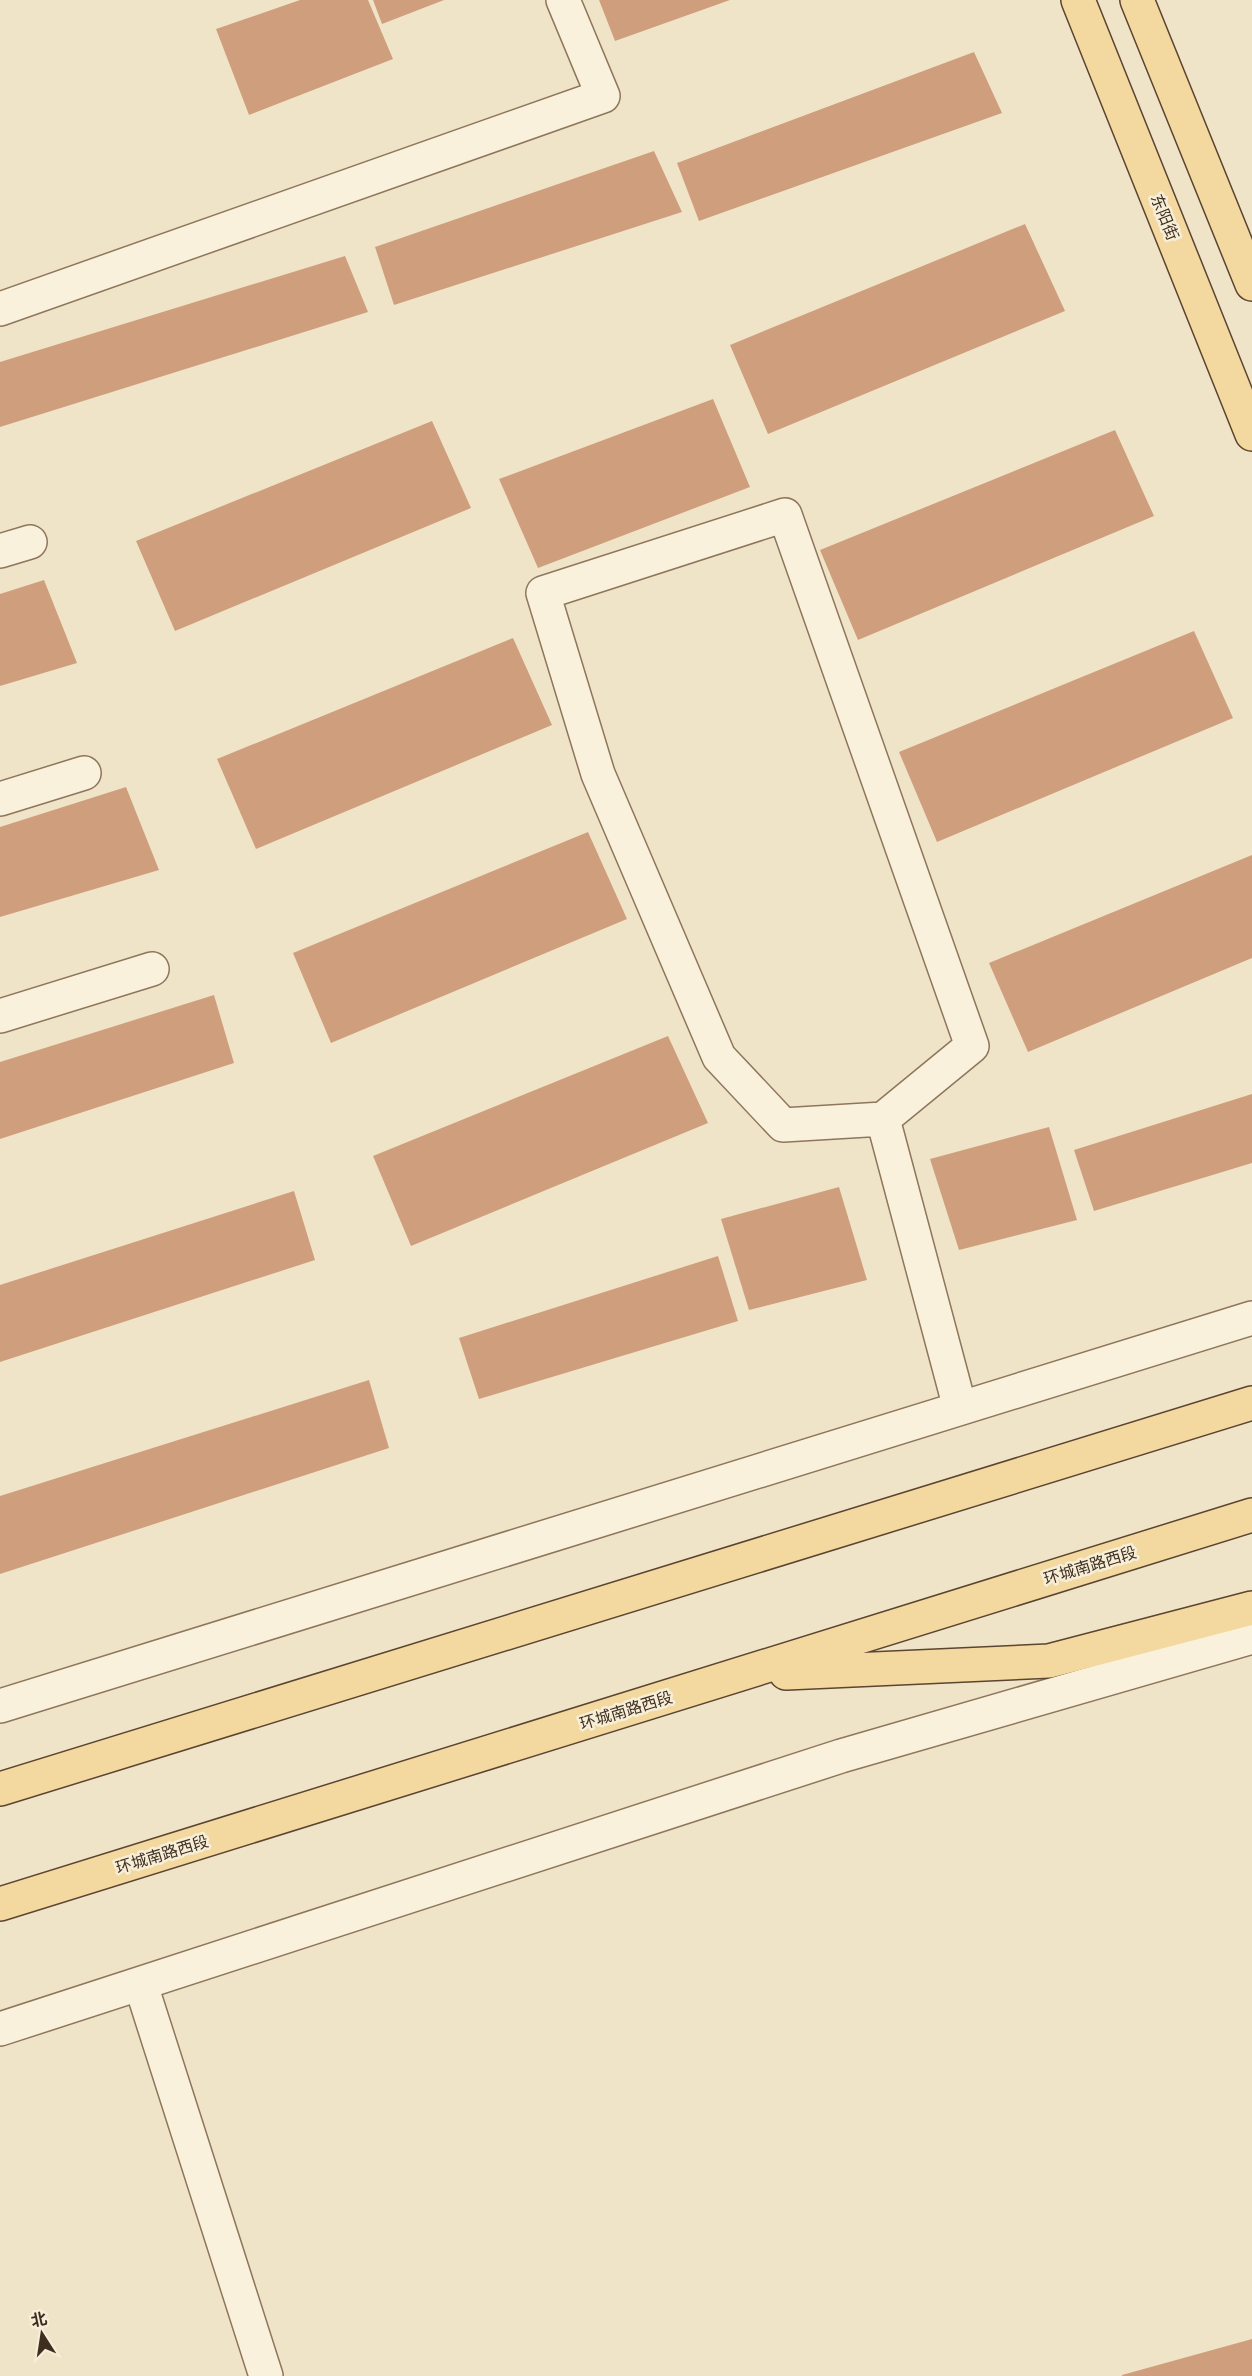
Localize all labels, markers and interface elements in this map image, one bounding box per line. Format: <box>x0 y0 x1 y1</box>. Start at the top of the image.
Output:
street label: 东阳街 <box>1146 191 1184 243</box>
street label: 环城南路西段 <box>1041 1540 1139 1590</box>
street label: 环城南路西段 <box>577 1685 675 1735</box>
street label: 环城南路西段 <box>113 1829 211 1879</box>
north arrow <box>12 2304 72 2364</box>
text: 北 <box>29 2307 49 2332</box>

